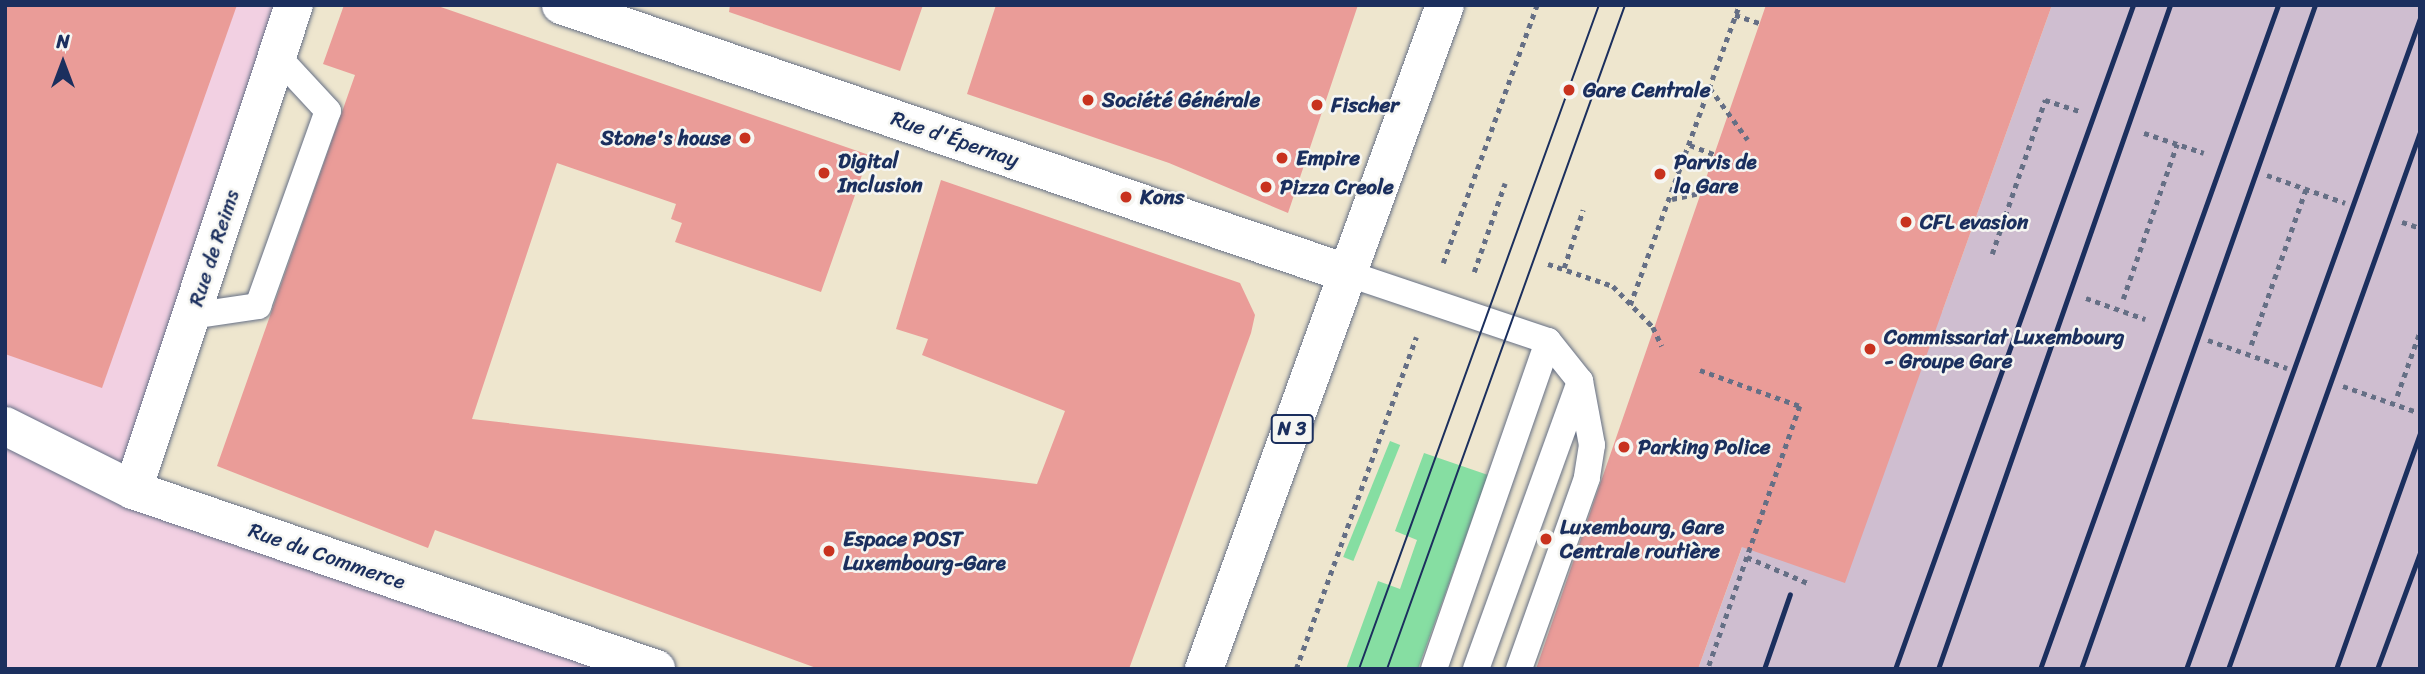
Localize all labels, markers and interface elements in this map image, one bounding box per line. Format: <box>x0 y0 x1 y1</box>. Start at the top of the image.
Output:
text: N <box>56 25 70 58</box>
north arrow <box>28 28 98 98</box>
place label: Gare Centrale <box>1583 77 1711 103</box>
marker: Gare Centrale <box>1561 82 1577 98</box>
place label: Société Générale <box>1102 87 1260 113</box>
marker: Société Générale <box>1080 92 1096 108</box>
place label: Fischer <box>1331 92 1399 118</box>
marker: Fischer <box>1309 97 1325 113</box>
street label: Rue d'Épernay <box>887 105 1023 173</box>
place label: Stone's house <box>601 125 731 151</box>
marker: Stone's house <box>737 130 753 146</box>
place label: Empire <box>1296 145 1360 171</box>
place label: Digital Inclusion <box>838 148 923 198</box>
place label: Parvis de la Gare <box>1674 149 1757 199</box>
marker: Empire <box>1274 150 1290 166</box>
marker: Digital Inclusion <box>816 165 832 181</box>
marker: Parvis de la Gare <box>1652 166 1668 182</box>
place label: Pizza Creole <box>1280 174 1394 200</box>
marker: Pizza Creole <box>1258 179 1274 195</box>
place label: Kons <box>1140 184 1184 210</box>
street label: Rue de Reims <box>183 186 245 310</box>
marker: Kons <box>1118 189 1134 205</box>
place label: CFL evasion <box>1920 209 2028 235</box>
marker: CFL evasion <box>1898 214 1914 230</box>
place label: Commissariat Luxembourg - Groupe Gare <box>1884 324 2124 374</box>
marker: Commissariat Luxembourg - Groupe Gare <box>1862 341 1878 357</box>
road number: N 3 <box>1269 414 1315 444</box>
place label: Parking Police <box>1638 434 1770 460</box>
marker: Parking Police <box>1616 439 1632 455</box>
place label: Luxembourg, Gare Centrale routière <box>1560 514 1725 564</box>
street label: Rue du Commerce <box>245 517 409 595</box>
place label: Espace POST Luxembourg-Gare <box>843 526 1006 576</box>
marker: Luxembourg, Gare Centrale routière <box>1538 531 1554 547</box>
marker: Espace POST Luxembourg-Gare <box>821 543 837 559</box>

